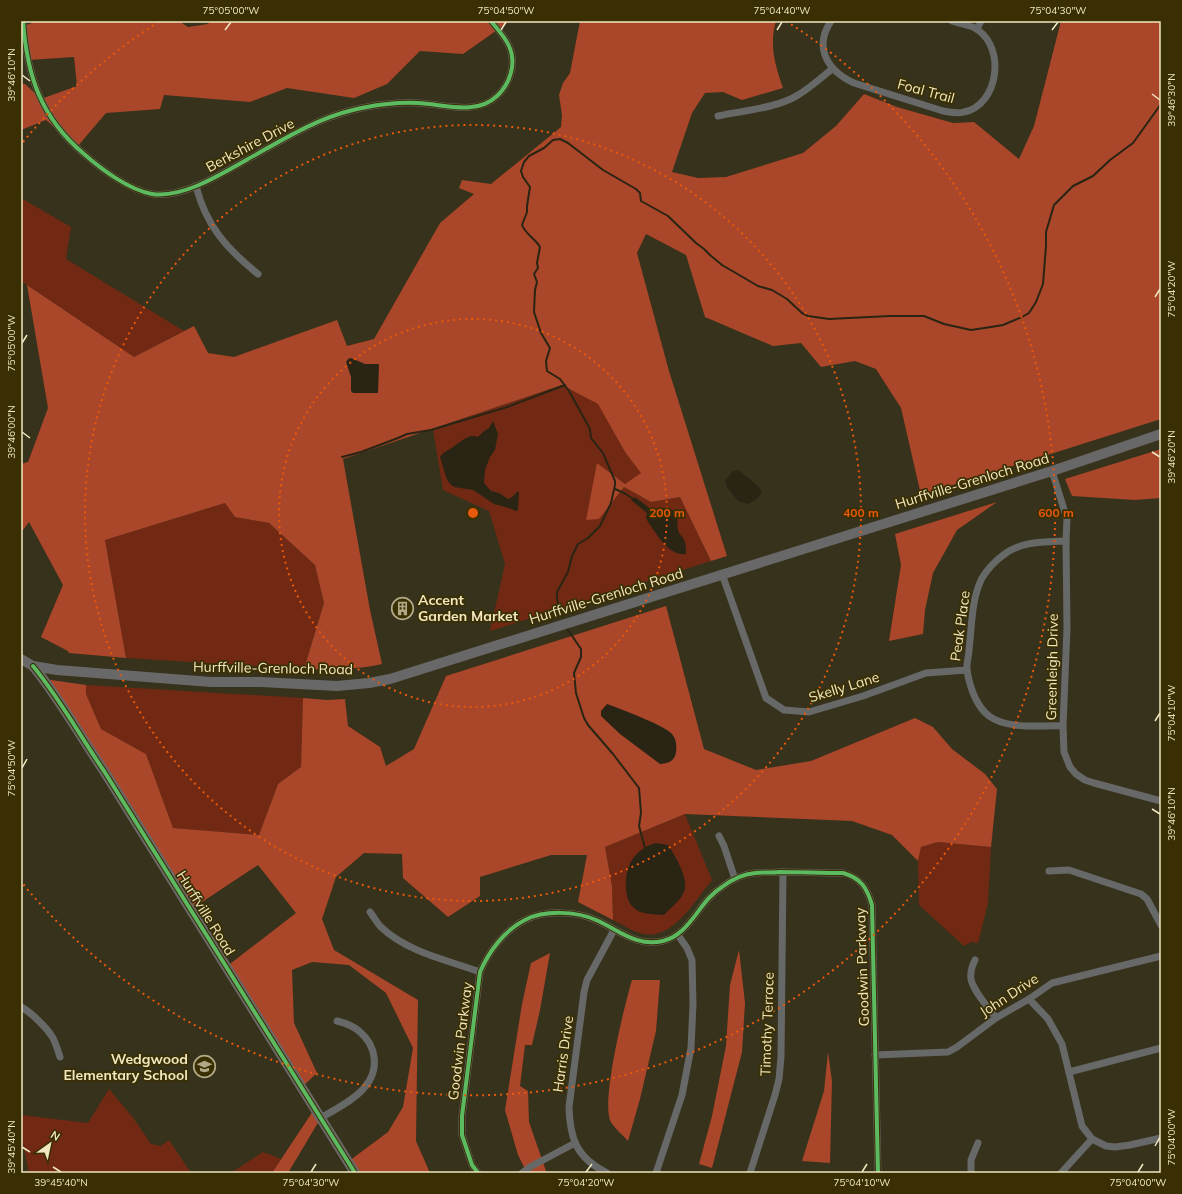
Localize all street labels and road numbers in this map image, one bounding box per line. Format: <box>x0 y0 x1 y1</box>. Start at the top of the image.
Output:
street label: Foal Trail <box>895 75 957 107</box>
street label: Berkshire Drive <box>203 114 297 176</box>
street label: Hurffville-Grenloch Road <box>893 449 1051 513</box>
street label: Hurffville-Grenloch Road <box>527 564 685 628</box>
street label: Peak Place <box>946 590 974 662</box>
street label: Greenleigh Drive <box>1042 613 1062 721</box>
street label: Hurffville-Grenloch Road <box>193 658 353 678</box>
street label: Skelly Lane <box>806 668 882 706</box>
street label: Hurffville Road <box>173 867 239 959</box>
street label: Goodwin Parkway <box>851 907 873 1027</box>
street label: John Drive <box>976 969 1042 1021</box>
street label: Timothy Terrace <box>756 972 778 1076</box>
street label: Goodwin Parkway <box>444 980 476 1101</box>
street label: Harris Drive <box>549 1015 577 1093</box>

